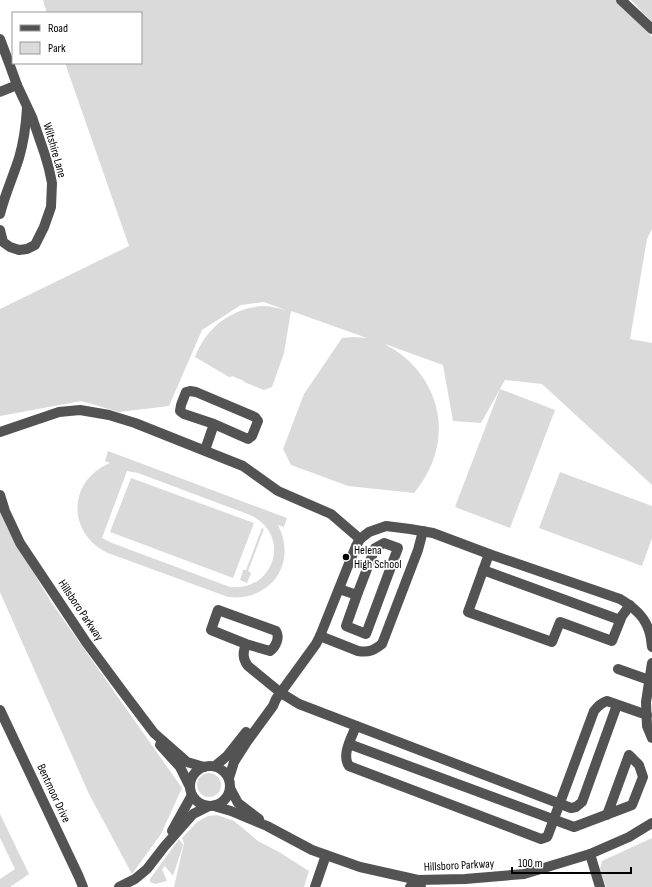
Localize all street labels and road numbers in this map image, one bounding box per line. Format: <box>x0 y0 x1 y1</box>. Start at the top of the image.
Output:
street label: Wiltshire Lane <box>40 121 70 180</box>
street label: Hillsboro Parkway <box>55 577 107 644</box>
street label: Bentmoor Drive <box>33 761 74 825</box>
street label: Hillsboro Parkway <box>423 856 495 875</box>

